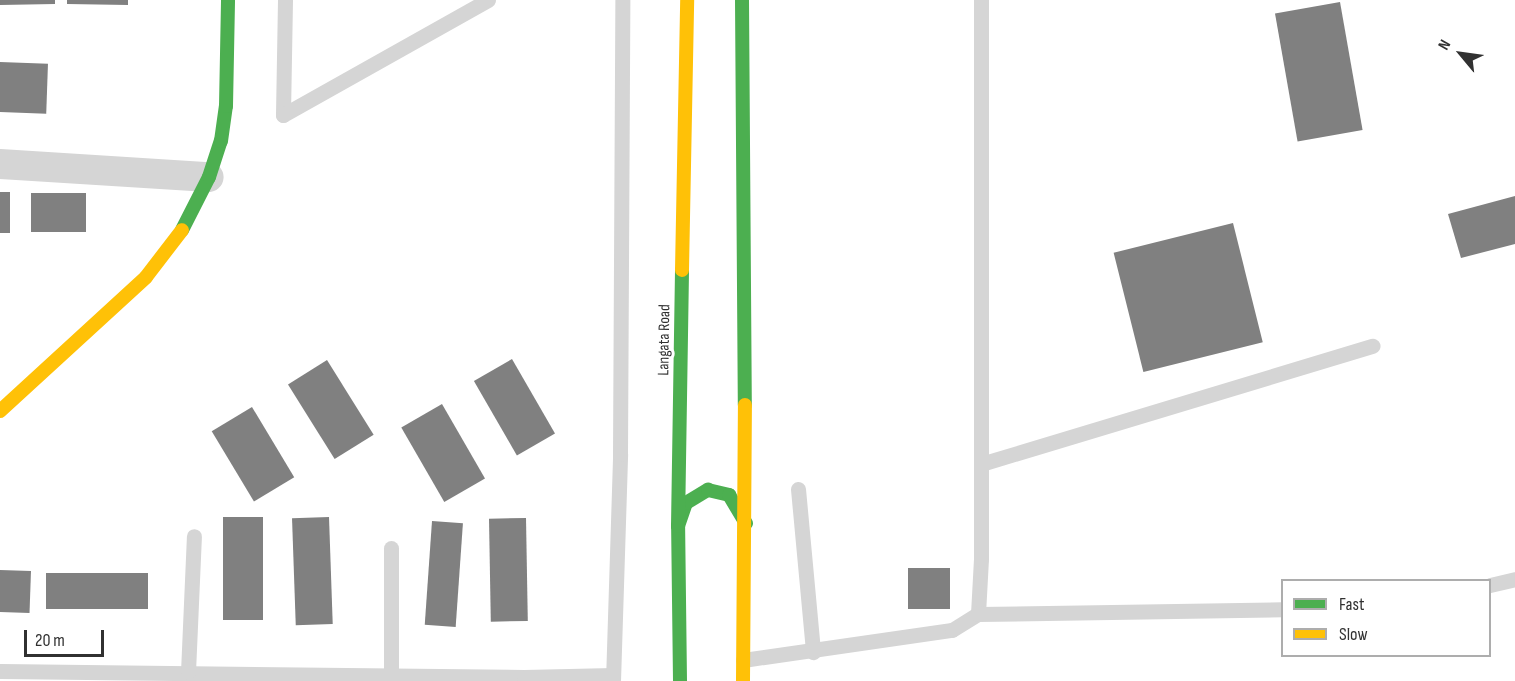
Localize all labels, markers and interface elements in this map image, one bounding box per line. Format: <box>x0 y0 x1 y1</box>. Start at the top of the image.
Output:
north arrow <box>1431 24 1491 84</box>
text: N <box>1434 37 1455 53</box>
street label: Langata Road <box>655 304 675 376</box>
legend <box>1281 579 1491 657</box>
text: Fast <box>1339 594 1364 615</box>
scale bar <box>27 618 106 656</box>
text: Slow <box>1339 624 1368 645</box>
text: 20 m <box>35 630 65 651</box>

